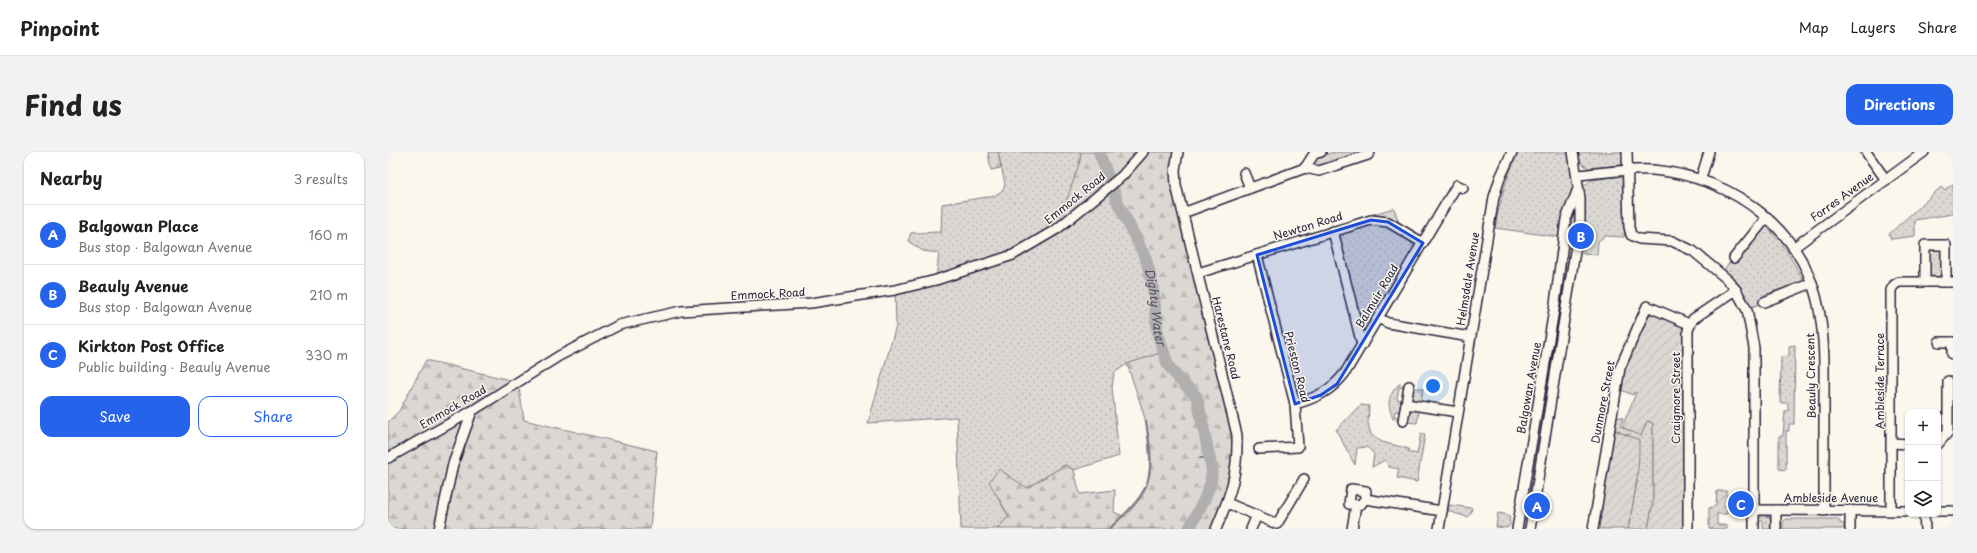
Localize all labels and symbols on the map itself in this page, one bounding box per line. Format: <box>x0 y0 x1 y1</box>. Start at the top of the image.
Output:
street label: Emmock Road <box>1040 167 1109 228</box>
street label: Forres Avenue <box>1807 168 1877 225</box>
street label: Newton Road <box>1271 207 1345 244</box>
pin: B <box>1568 221 1594 251</box>
street label: Helmsdale Avenue <box>1452 231 1483 327</box>
street label: Balmuir Road <box>1351 261 1402 331</box>
water label: Dighty Water <box>1141 266 1172 351</box>
street label: Emmock Road <box>730 283 806 304</box>
street label: Harestane Road <box>1208 295 1245 381</box>
street label: Prieston Road <box>1280 329 1315 404</box>
street label: Beauly Crescent <box>1801 332 1820 419</box>
street label: Ambleside Terrace <box>1871 333 1888 429</box>
street label: Balgowan Avenue <box>1512 341 1545 435</box>
street label: Craigmore Street <box>1667 351 1684 444</box>
street label: Dunmore Street <box>1586 359 1619 445</box>
your location <box>1423 376 1443 396</box>
street label: Emmock Road <box>416 381 489 433</box>
pin: C <box>1728 489 1754 519</box>
street label: Ambleside Avenue <box>1784 489 1878 506</box>
pin: A <box>1524 491 1550 521</box>

